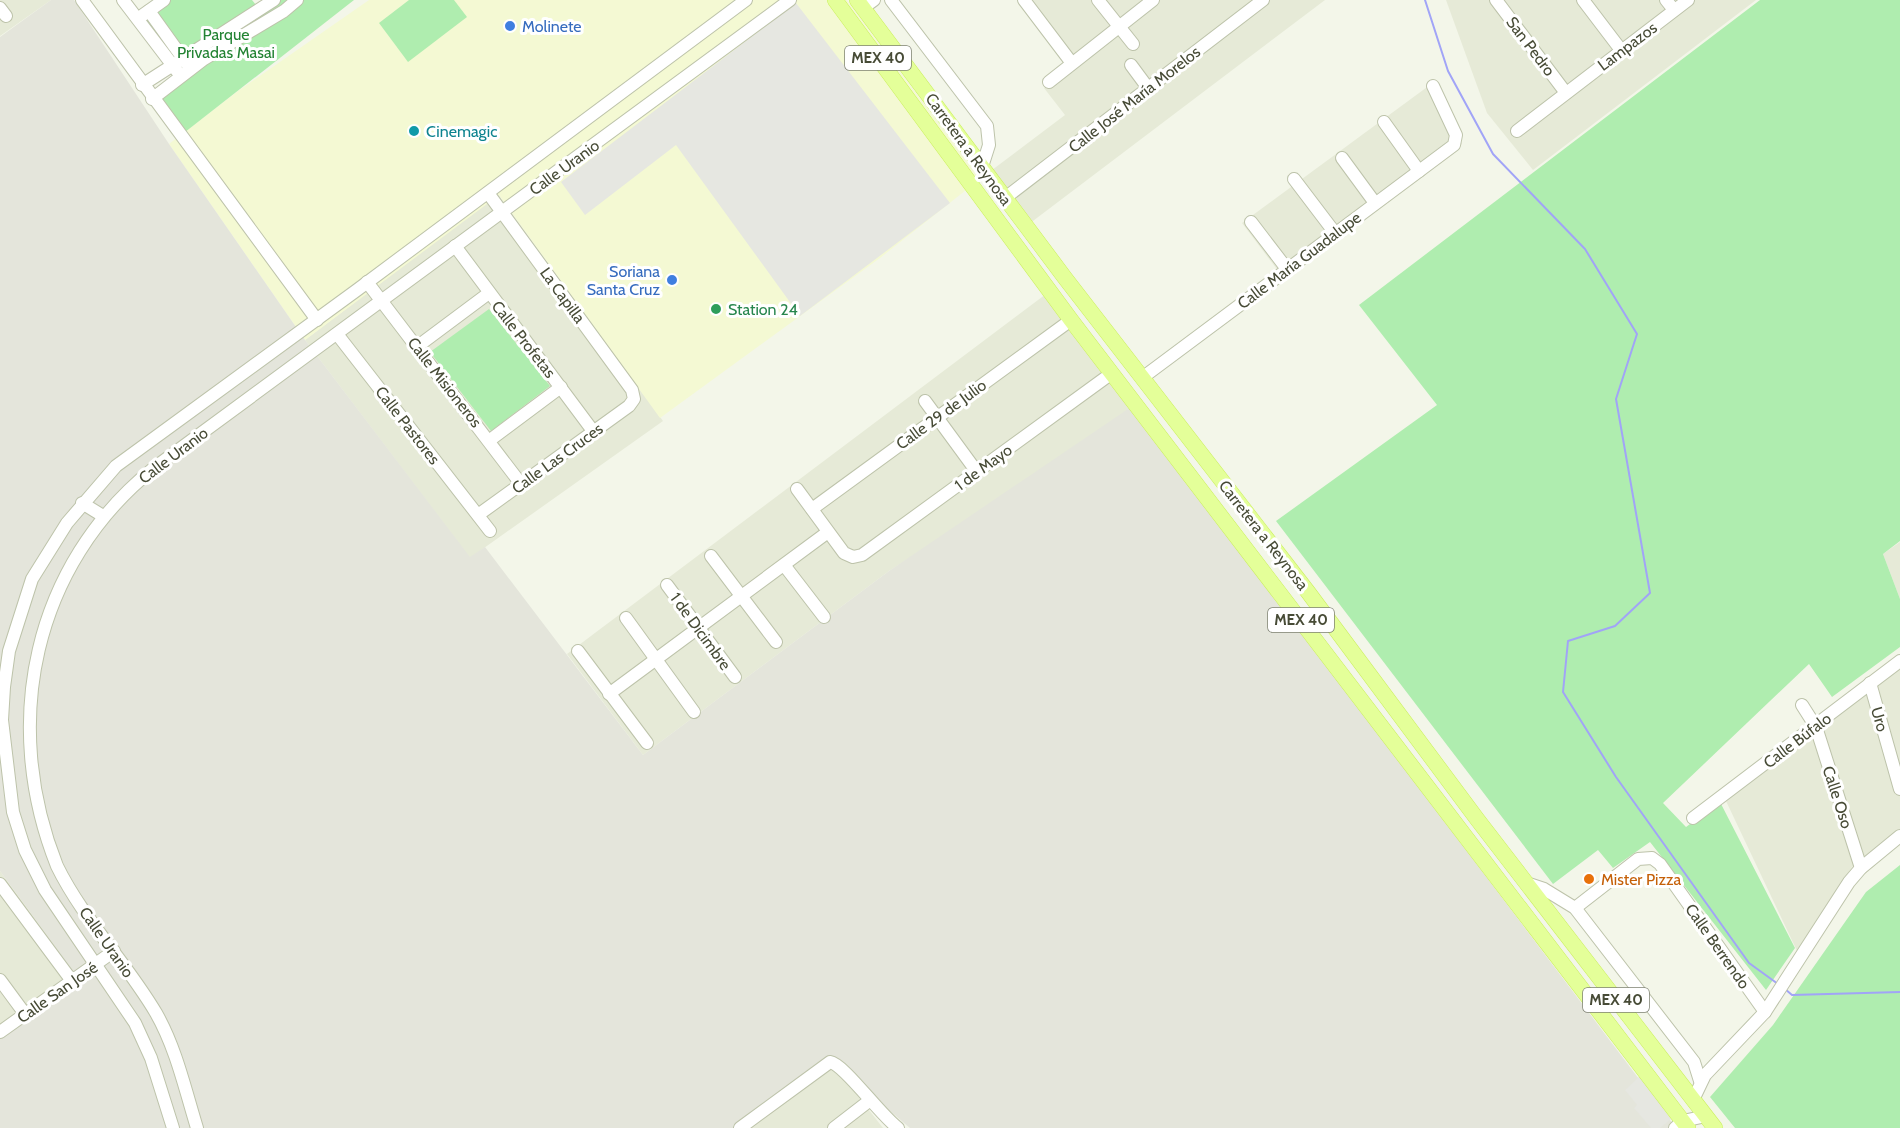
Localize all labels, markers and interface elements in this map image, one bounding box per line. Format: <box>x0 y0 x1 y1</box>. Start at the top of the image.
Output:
street label: San Pedro <box>1502 13 1559 80</box>
place label: Molinete <box>522 17 581 36</box>
street label: Lampazos <box>1594 18 1661 75</box>
marker: Molinete <box>503 19 517 33</box>
park label: Parque Privadas Masai <box>177 25 275 62</box>
street label: Calle José María Morelos <box>1065 42 1204 157</box>
road number: MEX 40 <box>845 46 911 70</box>
street label: Carretera a Reynosa <box>921 89 1016 209</box>
place label: Cinemagic <box>426 122 498 141</box>
marker: Cinemagic <box>407 124 421 138</box>
street label: Calle Uranio <box>526 136 603 199</box>
street label: Calle María Guadalupe <box>1234 208 1365 313</box>
place label: Soriana Santa Cruz <box>587 262 660 299</box>
street label: La Capilla <box>536 264 589 327</box>
marker: Soriana Santa Cruz <box>665 273 679 287</box>
street label: Calle Profetas <box>488 297 560 382</box>
place label: Station 24 <box>728 300 798 319</box>
marker: Station 24 <box>709 302 723 316</box>
street label: Calle Misioneros <box>403 333 486 431</box>
street label: Calle 29 de Julio <box>893 375 990 453</box>
street label: Calle Pastores <box>371 382 444 468</box>
street label: Calle Las Cruces <box>508 419 607 498</box>
street label: Calle Uranio <box>135 423 212 488</box>
street label: 1 de Mayo <box>951 440 1016 495</box>
street label: Carretera a Reynosa <box>1215 477 1313 594</box>
street label: 1 de Dicimbre <box>666 589 735 674</box>
road number: MEX 40 <box>1268 608 1334 632</box>
street label: Uro <box>1867 705 1892 734</box>
street label: Calle Búfalo <box>1760 709 1835 772</box>
street label: Calle Oso <box>1819 764 1857 831</box>
place label: Mister Pizza <box>1601 870 1682 889</box>
marker: Mister Pizza <box>1582 872 1596 886</box>
street label: Calle Berrendo <box>1681 900 1754 993</box>
street label: Calle Uranio <box>75 903 138 981</box>
street label: Calle San José <box>13 958 101 1027</box>
road number: MEX 40 <box>1583 988 1649 1012</box>

